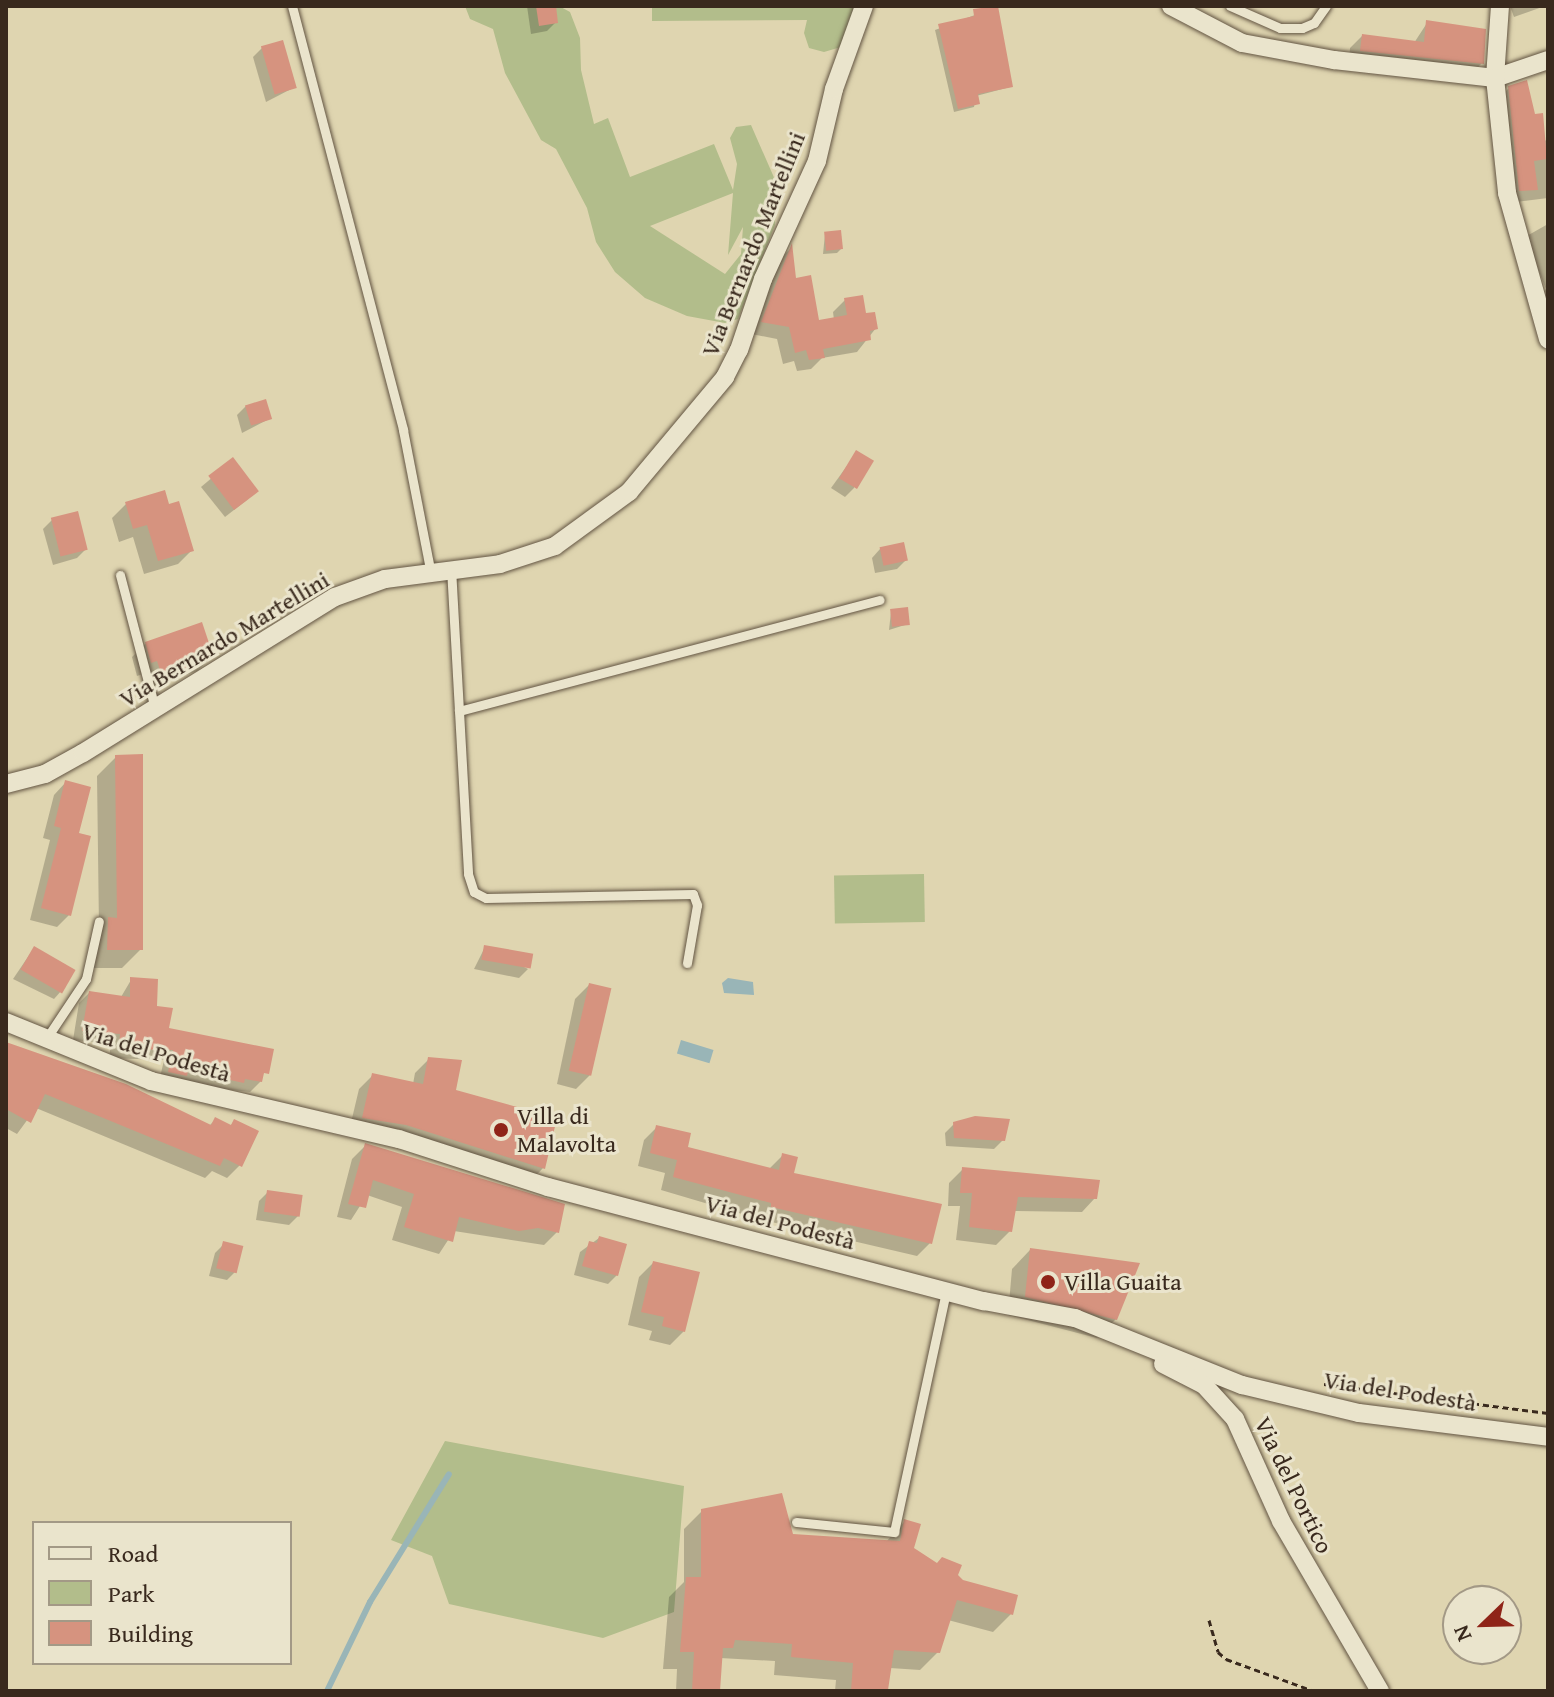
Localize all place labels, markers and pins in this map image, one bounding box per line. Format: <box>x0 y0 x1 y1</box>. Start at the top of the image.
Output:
place label: Villa di Malavolta <box>517 1102 616 1158</box>
marker: Villa di Malavolta <box>492 1121 510 1139</box>
place label: Villa Guaita <box>1064 1268 1182 1296</box>
marker: Villa Guaita <box>1039 1273 1057 1291</box>

